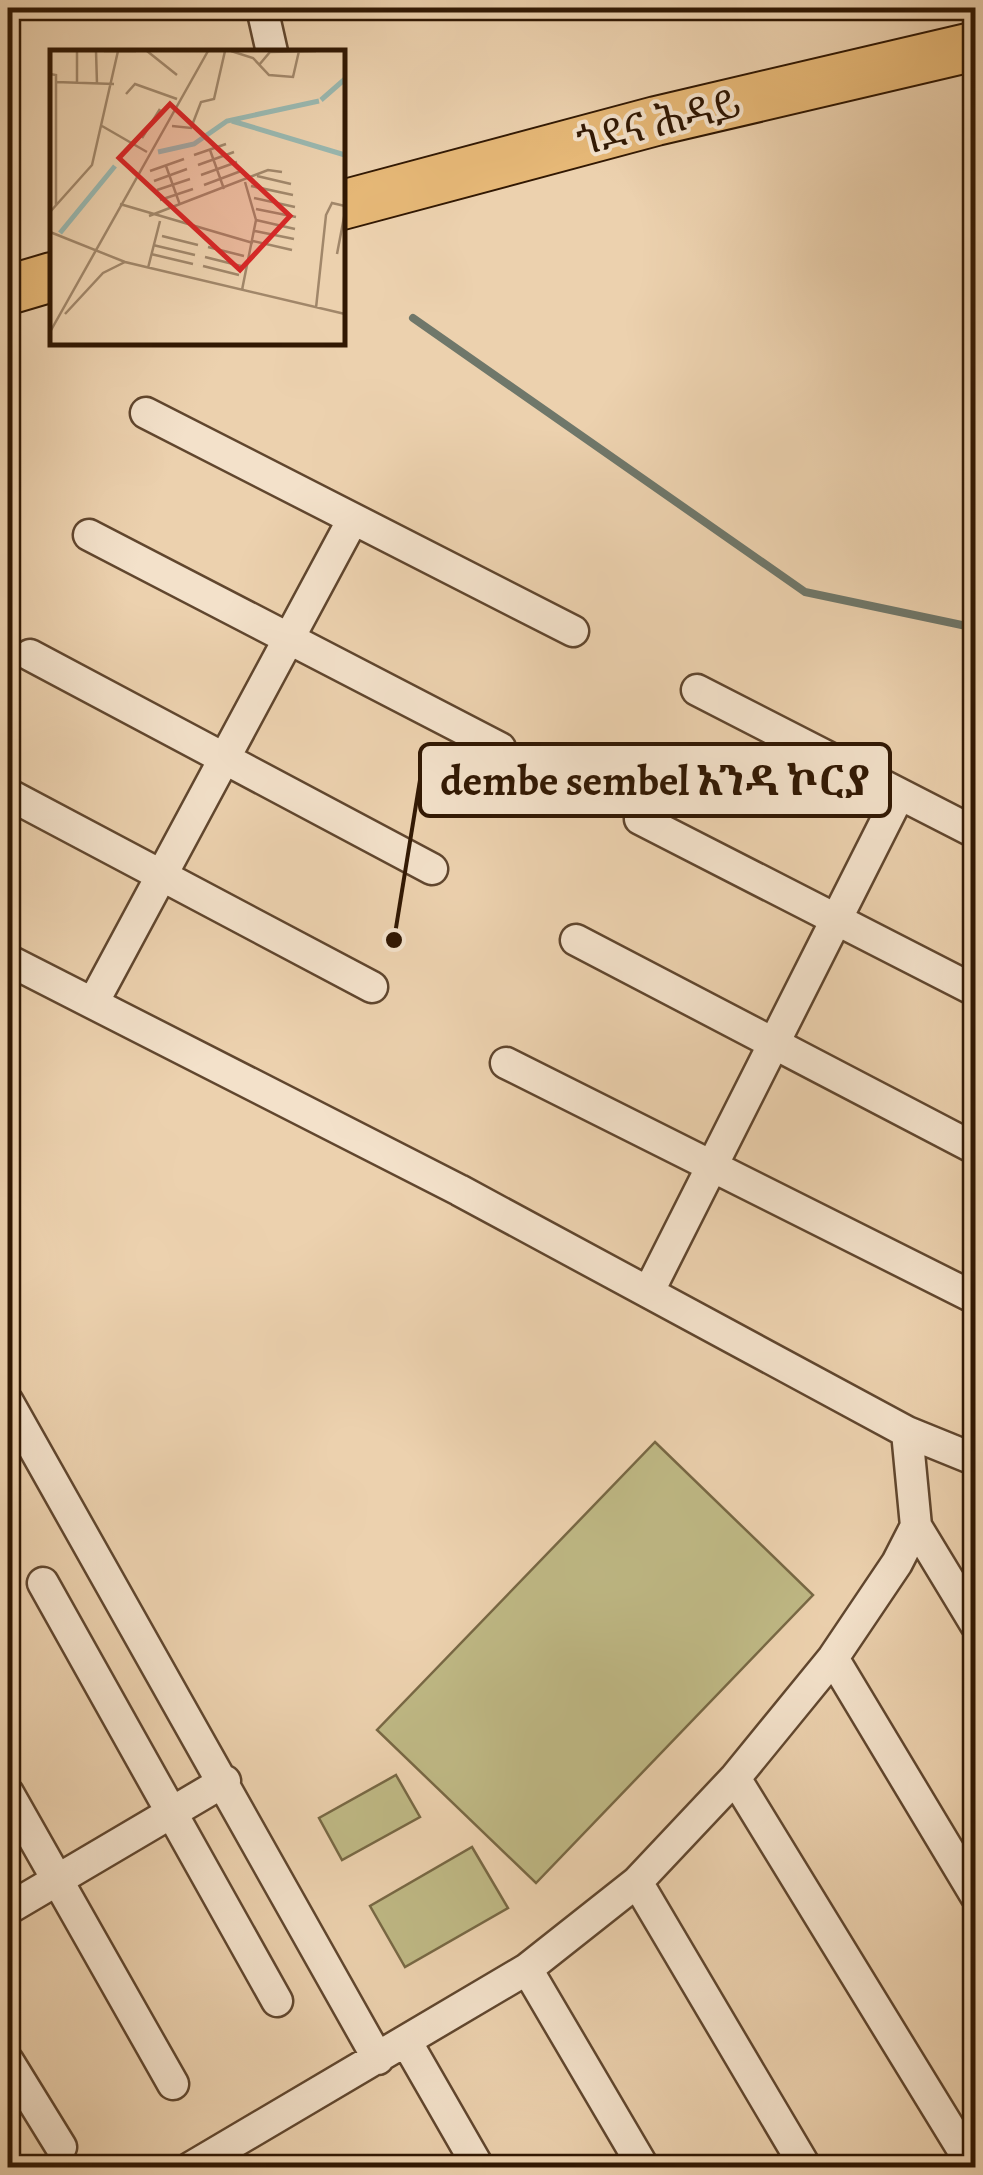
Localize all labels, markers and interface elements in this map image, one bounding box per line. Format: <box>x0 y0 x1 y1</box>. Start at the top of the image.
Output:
inset map <box>50 50 345 345</box>
street label: ጎደና ሕዳይ <box>571 76 745 169</box>
callout: dembe sembel አንዳ ኮርያ <box>420 744 890 816</box>
text: dembe sembel አንዳ ኮርያ <box>440 752 870 809</box>

